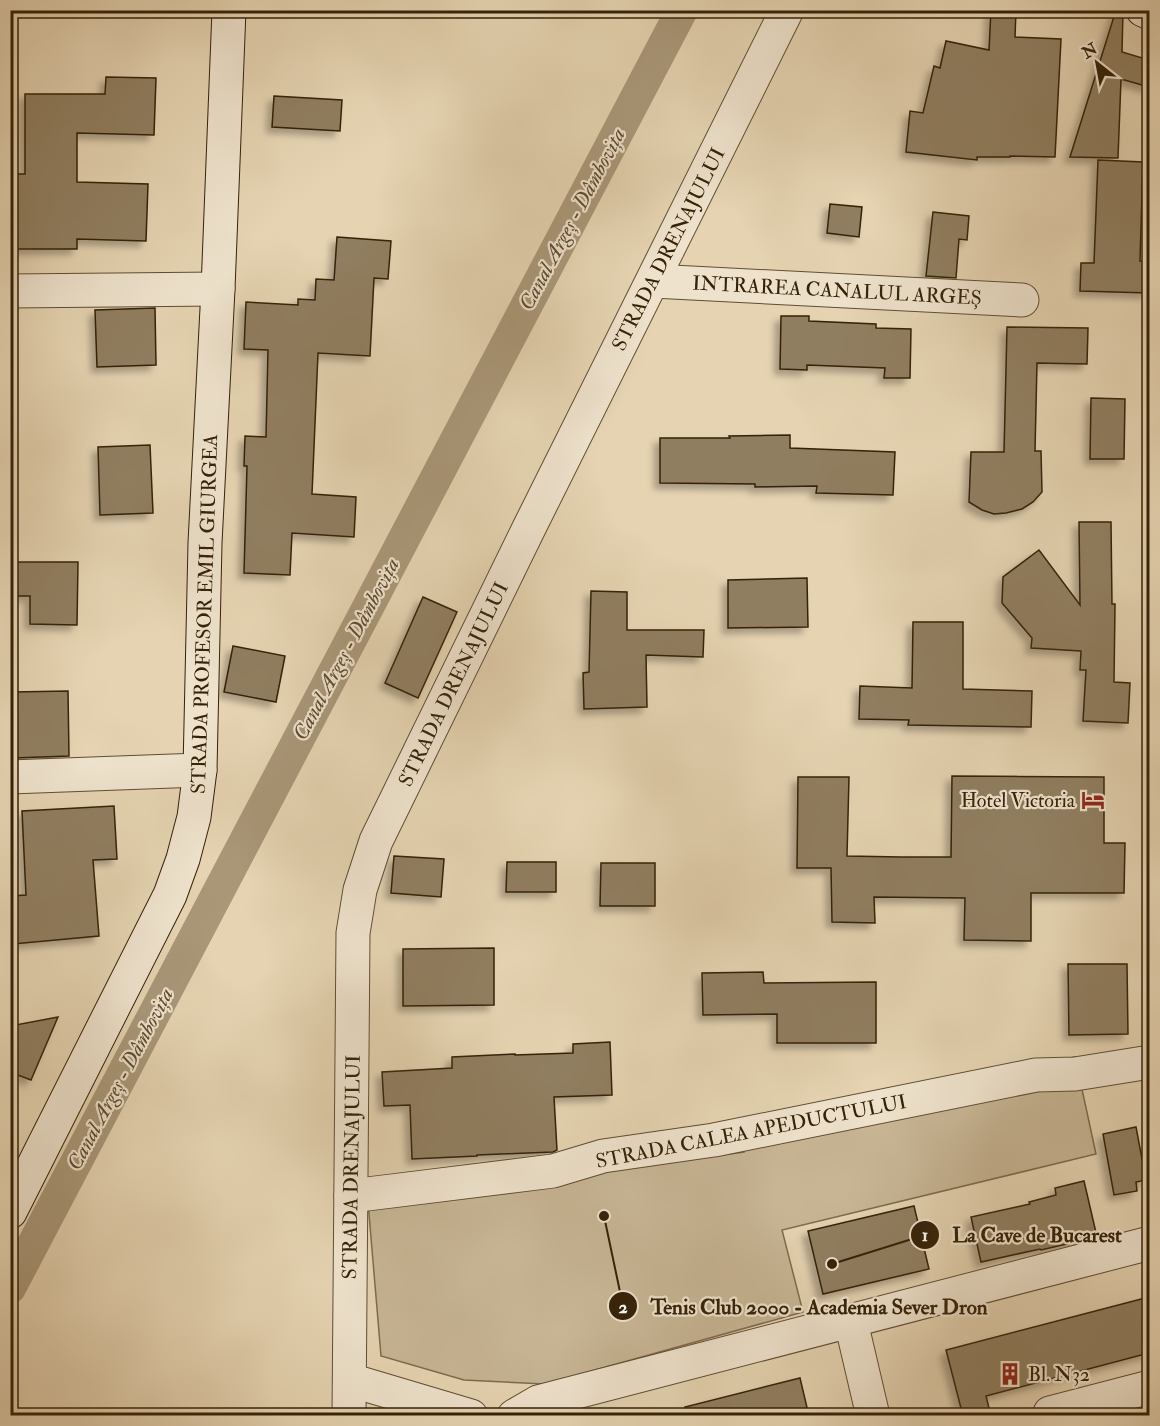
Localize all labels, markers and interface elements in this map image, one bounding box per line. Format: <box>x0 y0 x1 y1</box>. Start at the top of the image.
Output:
north arrow <box>1067 33 1127 93</box>
text: N <box>1078 38 1102 64</box>
water label: Canal Argeș - Dâmbovița <box>513 123 632 315</box>
street label: STRADA DRENAJULUI <box>606 144 731 355</box>
street label: INTRAREA CANALUL ARGEȘ <box>692 270 982 311</box>
street label: STRADA PROFESOR EMIL GIURGEA <box>186 433 223 795</box>
water label: Canal Argeș - Dâmbovița <box>287 553 406 745</box>
street label: STRADA DRENAJULUI <box>393 578 514 791</box>
hotel icon: Hotel Victoria <box>1080 787 1106 813</box>
place label: Hotel Victoria <box>961 788 1076 813</box>
water label: Canal Argeș - Dâmbovița <box>61 983 180 1175</box>
street label: STRADA DRENAJULUI <box>337 1055 366 1279</box>
street label: STRADA CALEA APEDUCTULUI <box>594 1089 909 1174</box>
callout: La Cave de Bucarest <box>910 1215 1134 1254</box>
text: La Cave de Bucarest <box>952 1222 1122 1249</box>
text: 1 <box>922 1224 928 1247</box>
callout: Tenis Club 2000 - Academia Sever Dron <box>608 1287 1000 1326</box>
text: Tenis Club 2000 - Academia Sever Dron <box>649 1294 988 1321</box>
text: 2 <box>618 1296 628 1319</box>
building icon: Bl. N32 <box>997 1361 1023 1387</box>
place label: Bl. N32 <box>1028 1362 1090 1387</box>

